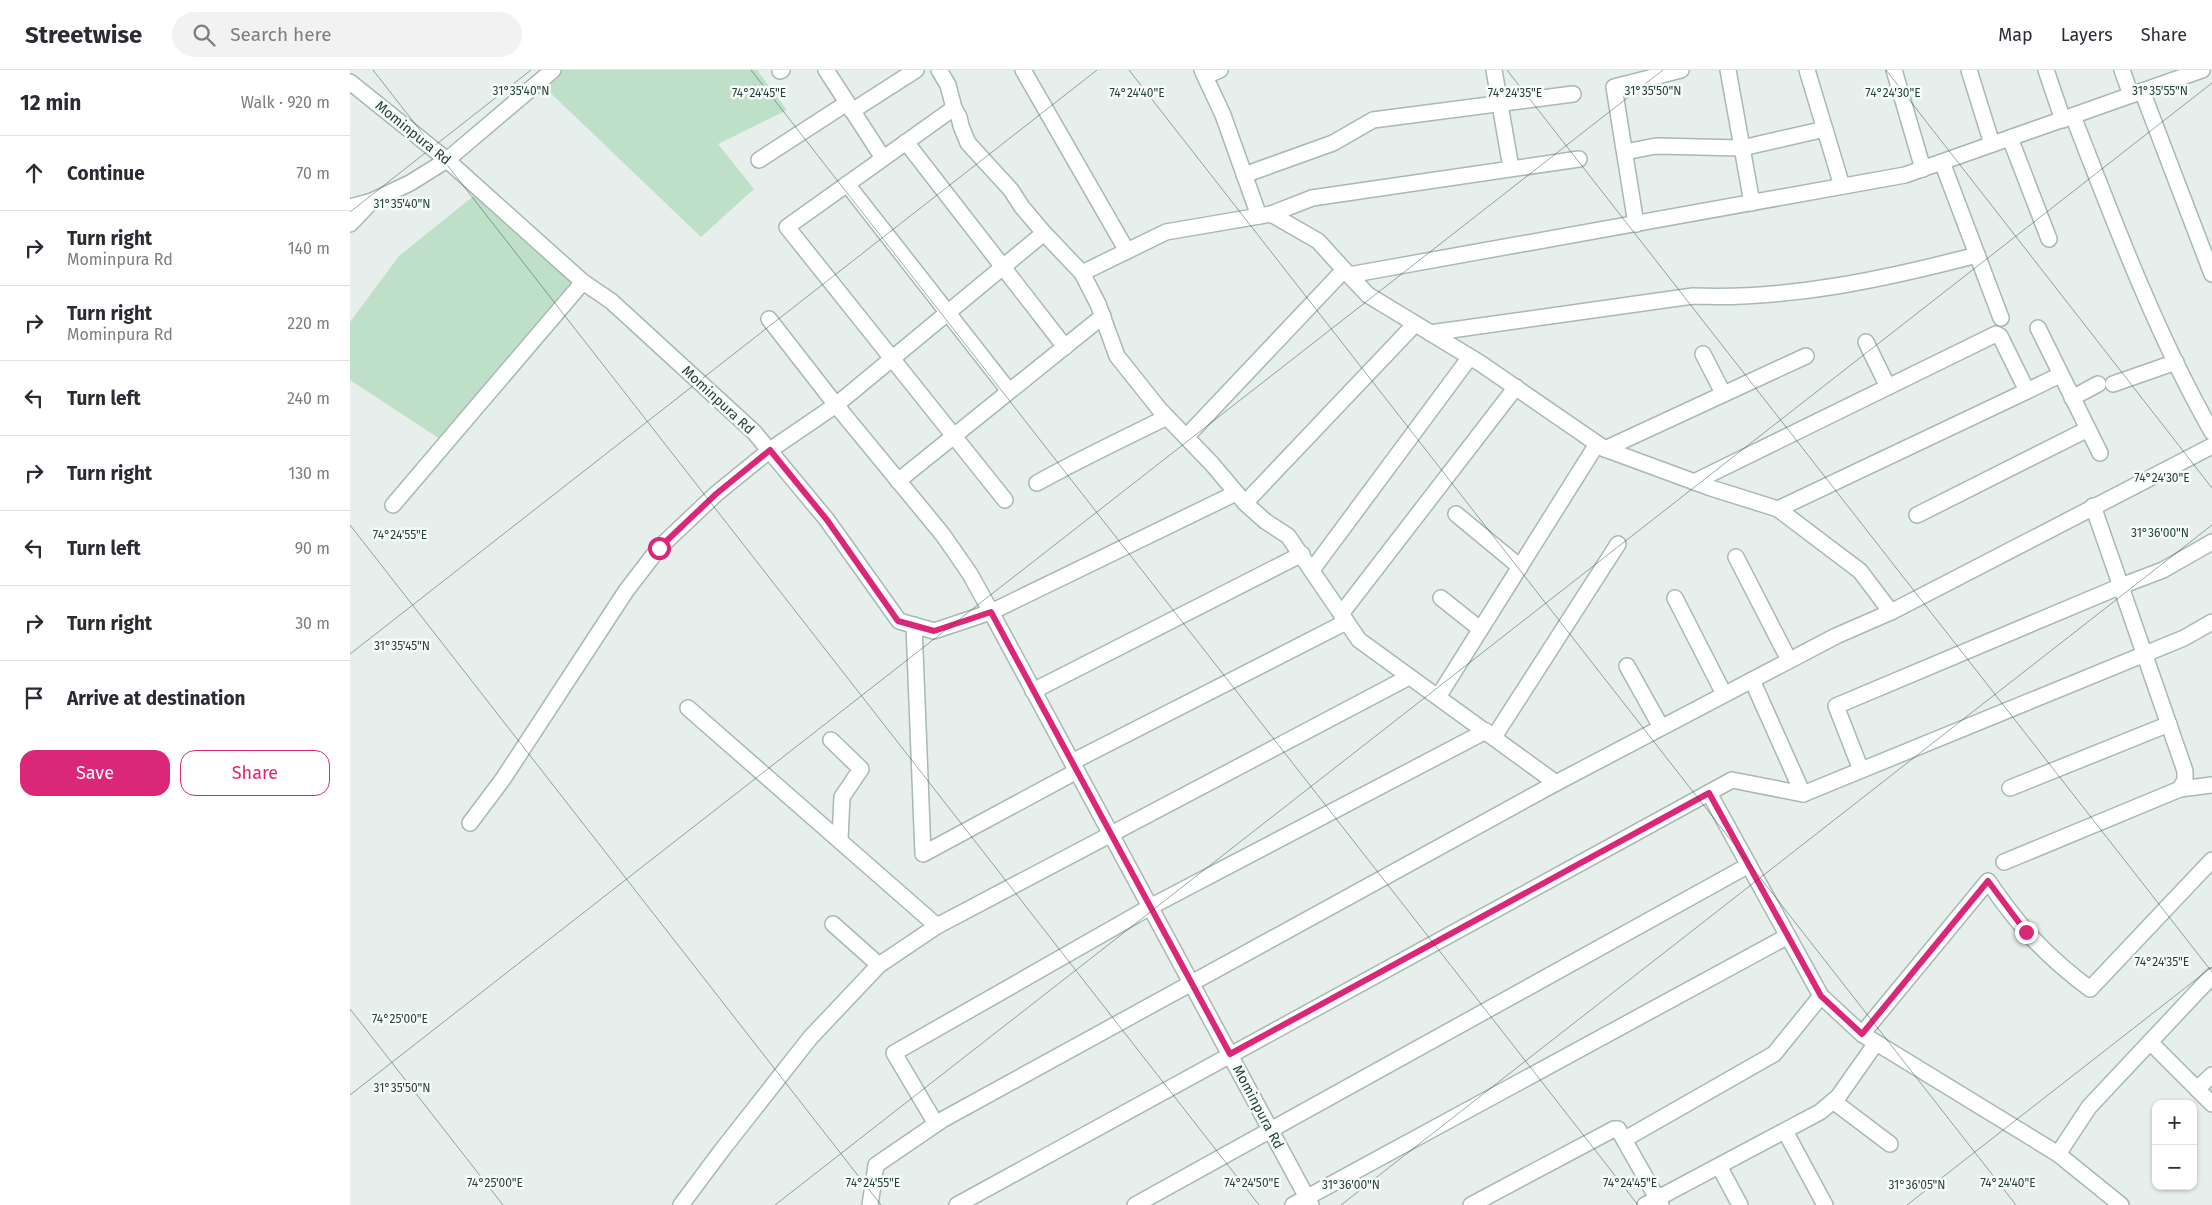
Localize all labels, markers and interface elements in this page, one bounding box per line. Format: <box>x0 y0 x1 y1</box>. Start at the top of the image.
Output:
search box <box>172 12 522 57</box>
text: Streetwise <box>25 21 142 49</box>
icon: search <box>190 21 218 49</box>
text: Search here <box>230 23 332 46</box>
text: Map <box>1998 24 2033 46</box>
text: Layers <box>2061 24 2113 46</box>
text: Share <box>2141 24 2187 46</box>
text: 31°35'40"N <box>493 84 549 98</box>
text: 31°35'50"N <box>1624 84 1682 98</box>
text: 31°35'55"N <box>2132 84 2188 98</box>
text: 74°24'45"E <box>732 86 786 100</box>
text: 74°24'40"E <box>1109 86 1165 100</box>
text: 74°24'35"E <box>1488 86 1542 100</box>
text: 74°24'30"E <box>1865 86 1921 100</box>
text: 12 min <box>20 90 81 116</box>
text: Walk · 920 m <box>241 93 330 112</box>
street label: Mominpura Rd <box>372 97 454 169</box>
icon: ahead <box>20 159 48 187</box>
text: Continue <box>67 162 145 185</box>
text: 70 m <box>296 164 330 183</box>
text: 31°35'40"N <box>374 197 430 211</box>
text: Turn right <box>67 227 152 250</box>
icon: right <box>20 234 48 262</box>
text: 140 m <box>288 239 330 258</box>
text: Mominpura Rd <box>67 250 173 269</box>
text: Turn right <box>67 302 152 325</box>
icon: right <box>20 309 48 337</box>
text: 220 m <box>287 314 330 333</box>
text: Mominpura Rd <box>67 325 173 344</box>
street label: Mominpura Rd <box>678 362 758 438</box>
icon: left <box>20 384 48 412</box>
text: Turn left <box>67 387 141 410</box>
text: 240 m <box>287 389 330 408</box>
icon: right <box>20 459 48 487</box>
text: Turn right <box>67 462 152 485</box>
text: 130 m <box>288 464 330 483</box>
text: 74°24'30"E <box>2134 471 2190 485</box>
text: 31°36'00"N <box>2131 526 2189 540</box>
text: 74°24'55"E <box>373 528 427 542</box>
icon: left <box>20 534 48 562</box>
text: Turn left <box>67 537 141 560</box>
route start <box>648 537 671 560</box>
text: 90 m <box>295 539 330 558</box>
icon: right <box>20 609 48 637</box>
text: Turn right <box>67 612 152 635</box>
text: 30 m <box>295 614 330 633</box>
text: 31°35'45"N <box>374 639 430 653</box>
icon: arrive <box>20 684 48 712</box>
text: Arrive at destination <box>67 687 246 710</box>
button: Save <box>20 750 170 796</box>
button: Share <box>180 750 330 796</box>
route end <box>2015 921 2038 944</box>
text: 74°24'35"E <box>2135 955 2189 969</box>
text: 74°25'00"E <box>372 1012 428 1026</box>
street label: Mominpura Rd <box>1229 1062 1287 1152</box>
text: 31°35'50"N <box>373 1081 431 1095</box>
map controls <box>2152 1100 2197 1190</box>
button: + <box>2152 1100 2197 1145</box>
button: − <box>2152 1145 2197 1190</box>
text: 74°25'00"E <box>467 1176 523 1190</box>
text: 74°24'55"E <box>846 1176 900 1190</box>
text: 74°24'50"E <box>1224 1176 1280 1190</box>
text: 74°24'45"E <box>1603 1176 1657 1190</box>
text: 74°24'40"E <box>1980 1176 2036 1190</box>
text: 31°36'00"N <box>1322 1178 1380 1192</box>
text: 31°36'05"N <box>1888 1178 1946 1192</box>

